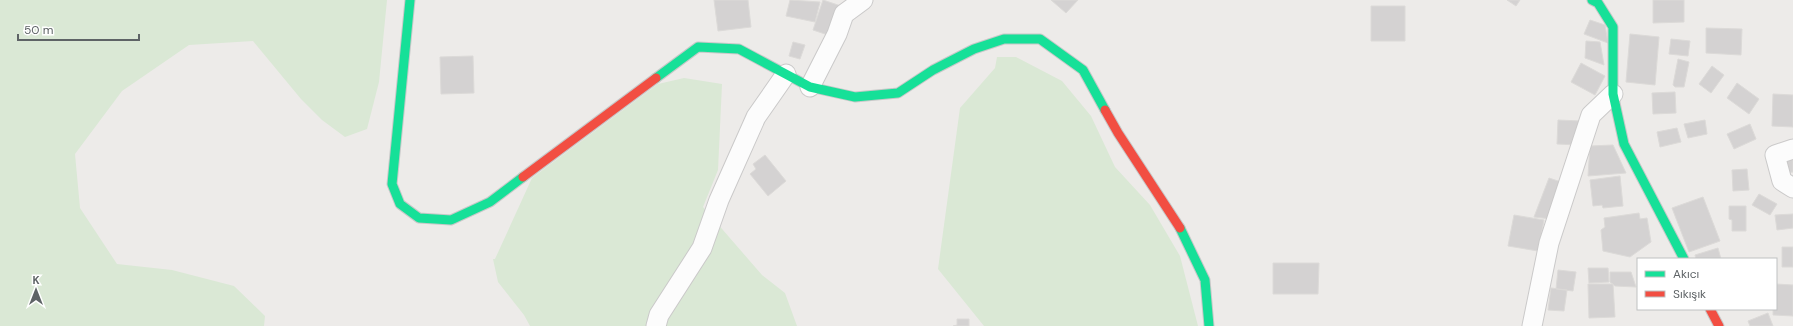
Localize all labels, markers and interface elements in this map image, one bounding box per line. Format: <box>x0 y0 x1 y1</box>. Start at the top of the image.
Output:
scale bar <box>18 16 139 42</box>
text: 50 m <box>24 22 53 38</box>
legend <box>1637 258 1777 310</box>
text: Akıcı <box>1673 266 1699 282</box>
north arrow <box>16 270 56 310</box>
text: K <box>32 273 40 287</box>
text: Sıkışık <box>1673 286 1706 302</box>

